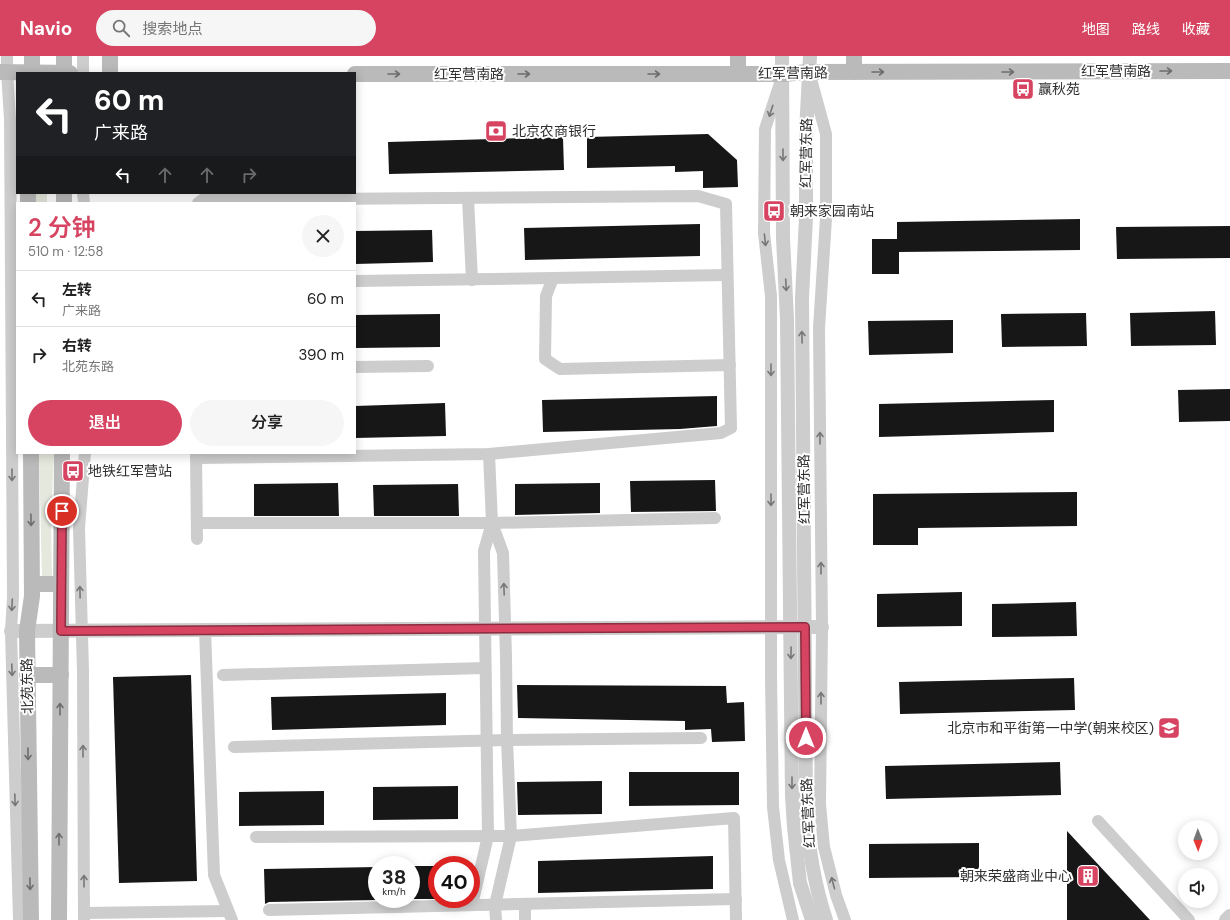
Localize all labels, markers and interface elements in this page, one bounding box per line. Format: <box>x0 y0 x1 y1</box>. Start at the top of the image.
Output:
search box <box>96 10 376 46</box>
text: Navio <box>20 16 72 41</box>
icon: search <box>110 17 132 39</box>
text: 搜索地点 <box>142 19 202 39</box>
text: 地图 <box>1082 20 1110 38</box>
text: 路线 <box>1132 20 1160 38</box>
text: 收藏 <box>1182 20 1210 38</box>
street label: 红军营南路 <box>1081 62 1151 80</box>
street label: 红军营南路 <box>758 63 828 83</box>
street label: 红军营南路 <box>434 65 504 83</box>
one-way arrow <box>1159 67 1172 75</box>
one-way arrow <box>871 68 884 76</box>
one-way arrow <box>1001 68 1014 76</box>
one-way arrow <box>387 70 400 78</box>
one-way arrow <box>517 70 530 78</box>
one-way arrow <box>647 70 660 78</box>
bus stop icon: 赢秋苑 <box>1010 76 1036 102</box>
place label: 赢秋苑 <box>1038 80 1080 98</box>
text: 60 m <box>94 82 164 119</box>
icon: left <box>28 88 80 140</box>
one-way arrow <box>767 105 774 118</box>
bank icon: 北京农商银行 <box>483 118 509 144</box>
street label: 红军营东路 <box>796 118 816 188</box>
text: 广来路 <box>94 121 148 145</box>
place label: 北京农商银行 <box>512 122 596 140</box>
one-way arrow <box>779 148 787 161</box>
icon: left <box>112 164 134 186</box>
icon: ahead <box>154 164 176 186</box>
icon: ahead <box>196 164 218 186</box>
icon: right <box>238 164 260 186</box>
bus stop icon: 朝来家园南站 <box>761 198 787 224</box>
place label: 朝来家园南站 <box>790 202 874 220</box>
text: 2 分钟 <box>28 212 96 243</box>
button: close <box>302 215 344 257</box>
one-way arrow <box>761 234 769 247</box>
text: 510 m · 12:58 <box>28 243 103 260</box>
one-way arrow <box>782 278 789 291</box>
text: 左转 <box>62 280 92 300</box>
icon: left <box>28 288 50 310</box>
text: 60 m <box>307 289 344 309</box>
text: 广来路 <box>62 302 101 319</box>
one-way arrow <box>798 331 806 344</box>
text: 右转 <box>62 336 92 356</box>
icon: right <box>28 344 50 366</box>
text: 390 m <box>299 345 344 365</box>
text: 北苑东路 <box>62 358 114 375</box>
one-way arrow <box>767 363 775 376</box>
button: 退出 <box>28 400 182 446</box>
button: 分享 <box>190 400 344 446</box>
one-way arrow <box>816 432 824 445</box>
street label: 红军营东路 <box>794 454 814 524</box>
bus stop icon: 地铁红军营站 <box>60 458 86 484</box>
place label: 地铁红军营站 <box>88 462 172 480</box>
one-way arrow <box>8 468 16 481</box>
one-way arrow <box>767 493 775 506</box>
pin <box>45 494 79 528</box>
icon: arrive <box>51 500 73 522</box>
one-way arrow <box>27 513 35 526</box>
one-way arrow <box>817 562 825 575</box>
one-way arrow <box>500 583 508 596</box>
one-way arrow <box>77 586 84 599</box>
one-way arrow <box>9 598 16 611</box>
one-way arrow <box>787 646 795 659</box>
street label: 北苑东路 <box>18 658 36 714</box>
one-way arrow <box>8 663 16 676</box>
one-way arrow <box>817 692 825 705</box>
one-way arrow <box>56 703 64 716</box>
school or university icon: 北京市和平街第一中学(朝来校区) <box>1156 715 1182 741</box>
position arrow <box>785 717 827 759</box>
place label: 北京市和平街第一中学(朝来校区) <box>948 719 1154 737</box>
one-way arrow <box>79 745 87 758</box>
one-way arrow <box>24 747 32 760</box>
one-way arrow <box>788 776 796 789</box>
street label: 红军营东路 <box>797 778 819 848</box>
one-way arrow <box>12 793 19 806</box>
north arrow <box>1178 820 1218 860</box>
map controls <box>1178 820 1218 908</box>
one-way arrow <box>56 833 63 846</box>
speed limit sign: 40 <box>428 856 480 908</box>
building icon: 朝来荣盛商业中心 <box>1075 863 1101 889</box>
text: 38 <box>382 864 406 890</box>
place label: 朝来荣盛商业中心 <box>960 867 1072 885</box>
button: sound <box>1178 868 1218 908</box>
one-way arrow <box>80 875 88 888</box>
one-way arrow <box>26 877 34 890</box>
one-way arrow <box>829 877 836 890</box>
text: km/h <box>382 885 406 898</box>

